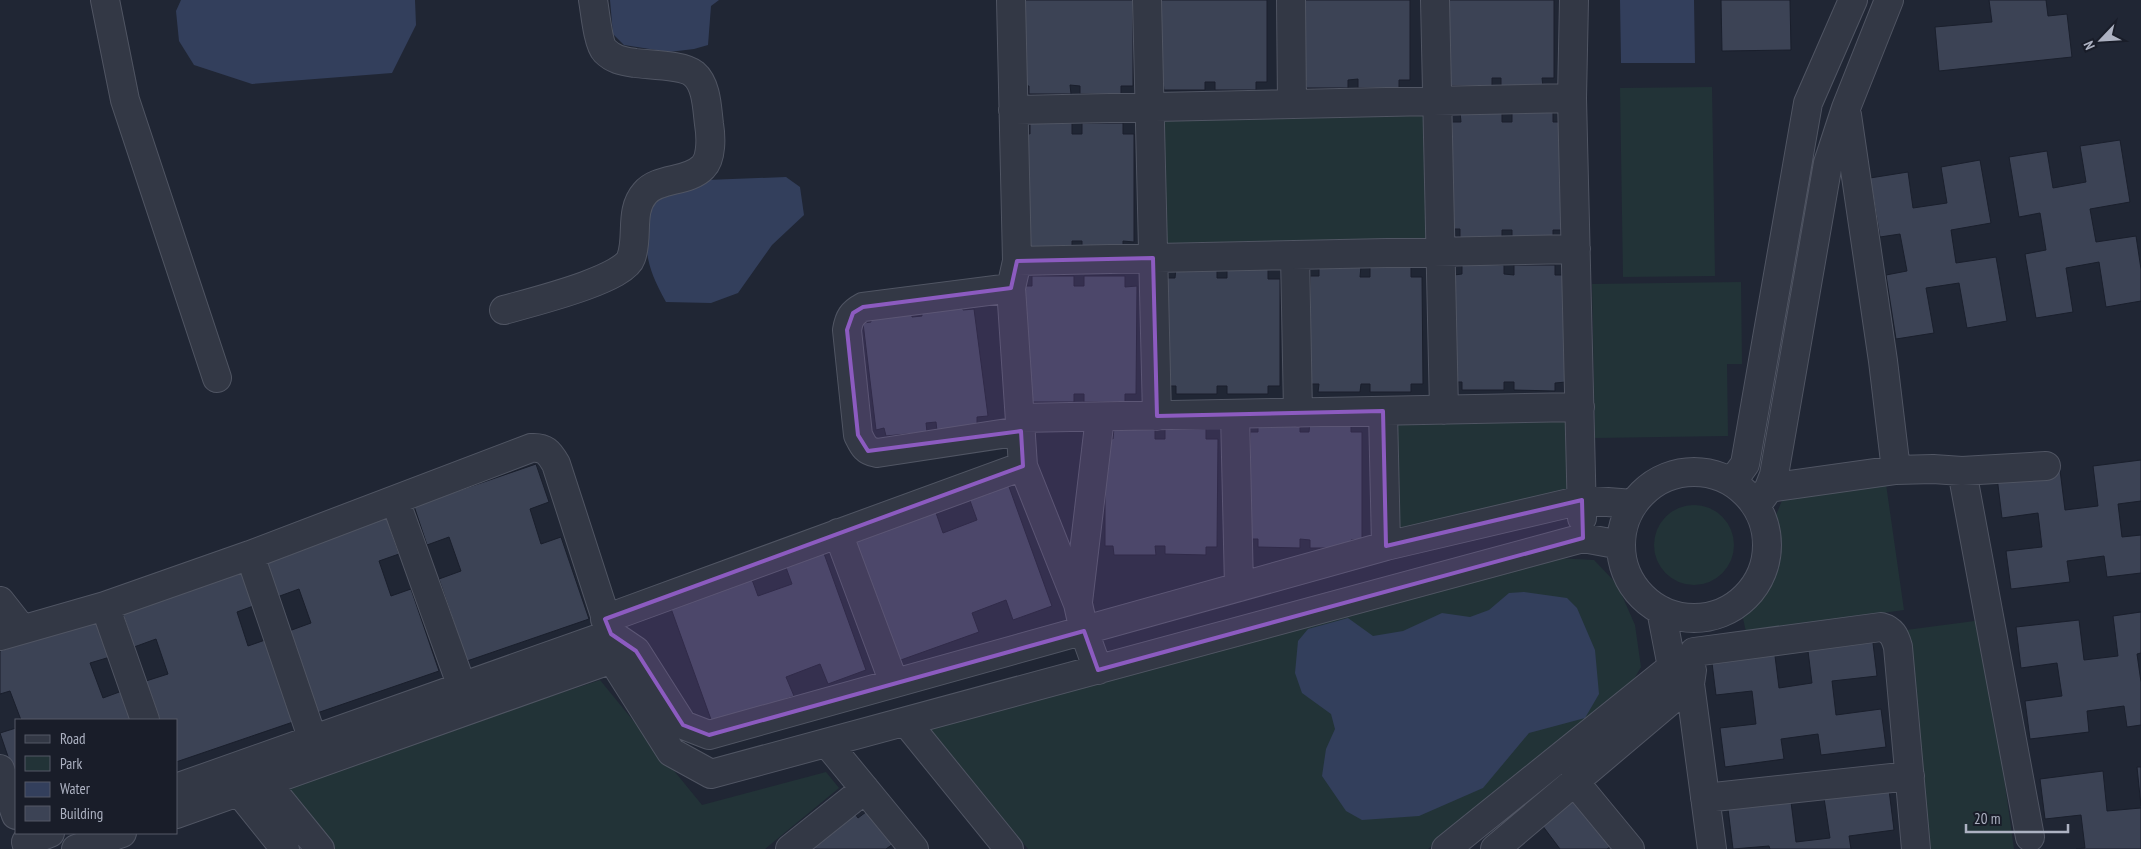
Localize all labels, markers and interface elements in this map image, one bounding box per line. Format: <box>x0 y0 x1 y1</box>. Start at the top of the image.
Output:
north arrow <box>2076 15 2126 65</box>
text: N <box>2079 38 2099 53</box>
legend <box>15 719 178 834</box>
text: Road <box>60 729 86 748</box>
text: Park <box>60 754 82 773</box>
text: Water <box>60 779 91 798</box>
scale bar <box>1966 802 2068 834</box>
text: Building <box>60 804 103 823</box>
text: 20 m <box>1974 809 2000 828</box>

